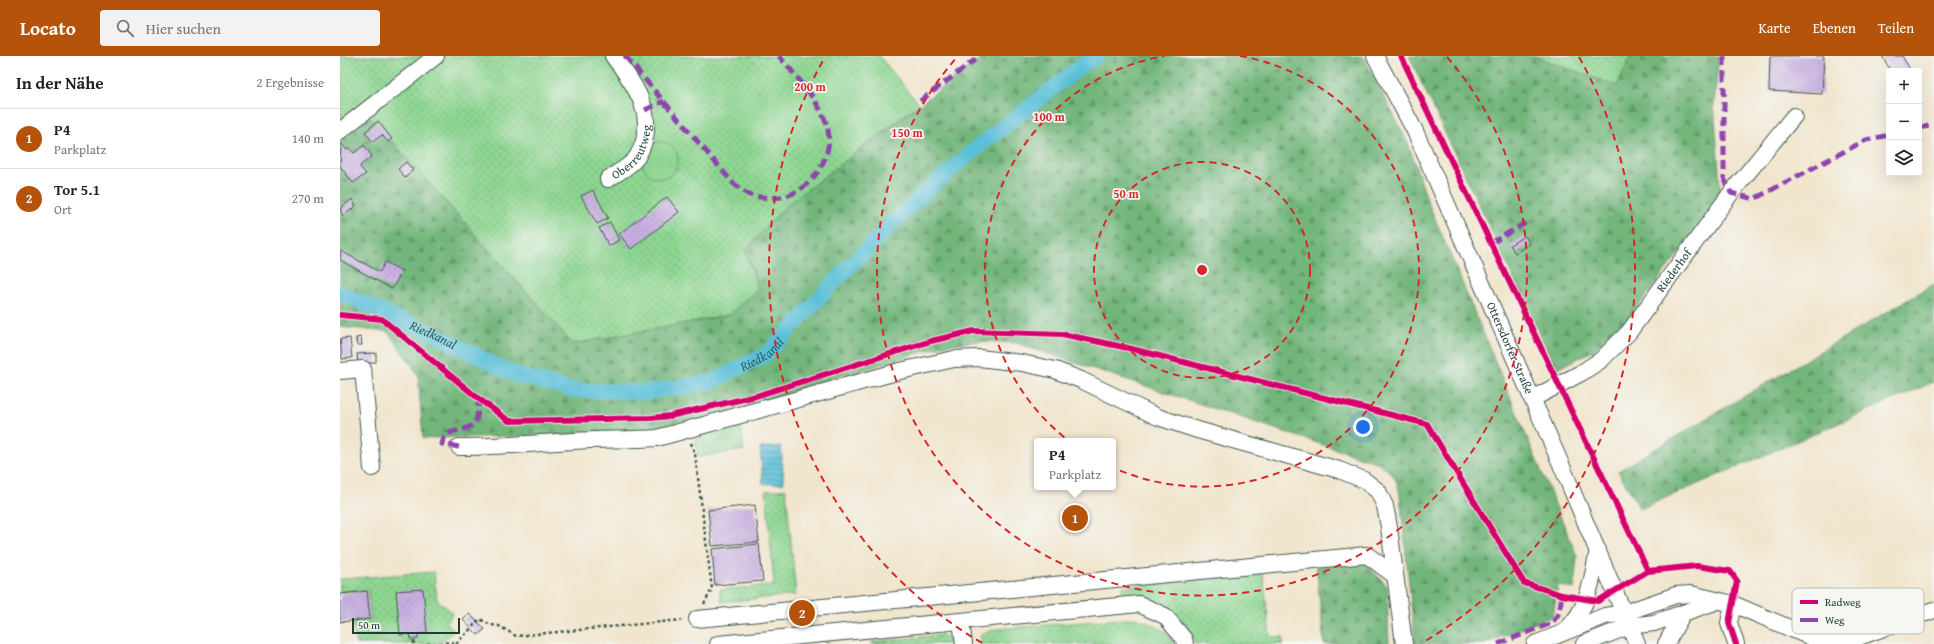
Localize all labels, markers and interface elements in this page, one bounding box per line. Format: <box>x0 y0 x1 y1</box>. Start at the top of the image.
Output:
search box <box>100 10 380 46</box>
text: Locato <box>20 14 76 42</box>
icon: search <box>114 17 136 39</box>
text: Hier suchen <box>146 18 221 39</box>
text: Karte <box>1758 18 1791 38</box>
text: Ebenen <box>1813 18 1856 38</box>
text: Teilen <box>1878 18 1914 38</box>
map controls <box>1886 68 1922 176</box>
button: + <box>1886 68 1922 104</box>
text: In der Nähe <box>16 70 104 95</box>
text: 2 Ergebnisse <box>256 73 324 92</box>
text: 200 m <box>794 78 827 95</box>
button: − <box>1886 104 1922 140</box>
text: 100 m <box>1033 108 1066 125</box>
text: P4 <box>54 119 71 140</box>
street label: Oberreutweg <box>608 124 654 183</box>
text: 150 m <box>891 124 924 141</box>
text: 1 <box>26 129 32 148</box>
text: 140 m <box>292 129 324 148</box>
text: Parkplatz <box>54 140 106 159</box>
button: layers <box>1886 140 1922 176</box>
text: Tor 5.1 <box>54 179 100 200</box>
text: 50 m <box>1113 185 1139 202</box>
text: 2 <box>26 189 32 208</box>
text: 270 m <box>292 189 324 208</box>
text: Ort <box>54 200 72 219</box>
street label: Riederhof <box>1652 244 1696 295</box>
centre of rings <box>1195 263 1209 277</box>
street label: Ottersdorfer Straße <box>1483 299 1538 397</box>
water label: Riedkanal <box>406 315 460 354</box>
water label: Riedkanal <box>736 333 788 377</box>
your location <box>1353 417 1373 437</box>
popup <box>1034 438 1116 490</box>
text: P4 <box>1049 444 1065 465</box>
text: Parkplatz <box>1049 465 1101 484</box>
pin: 1 <box>1062 503 1088 533</box>
legend <box>1792 588 1924 634</box>
text: Radweg <box>1825 594 1861 610</box>
pin: 2 <box>789 598 815 628</box>
text: Weg <box>1825 612 1845 628</box>
scale bar <box>352 616 460 635</box>
text: 50 m <box>358 617 380 633</box>

